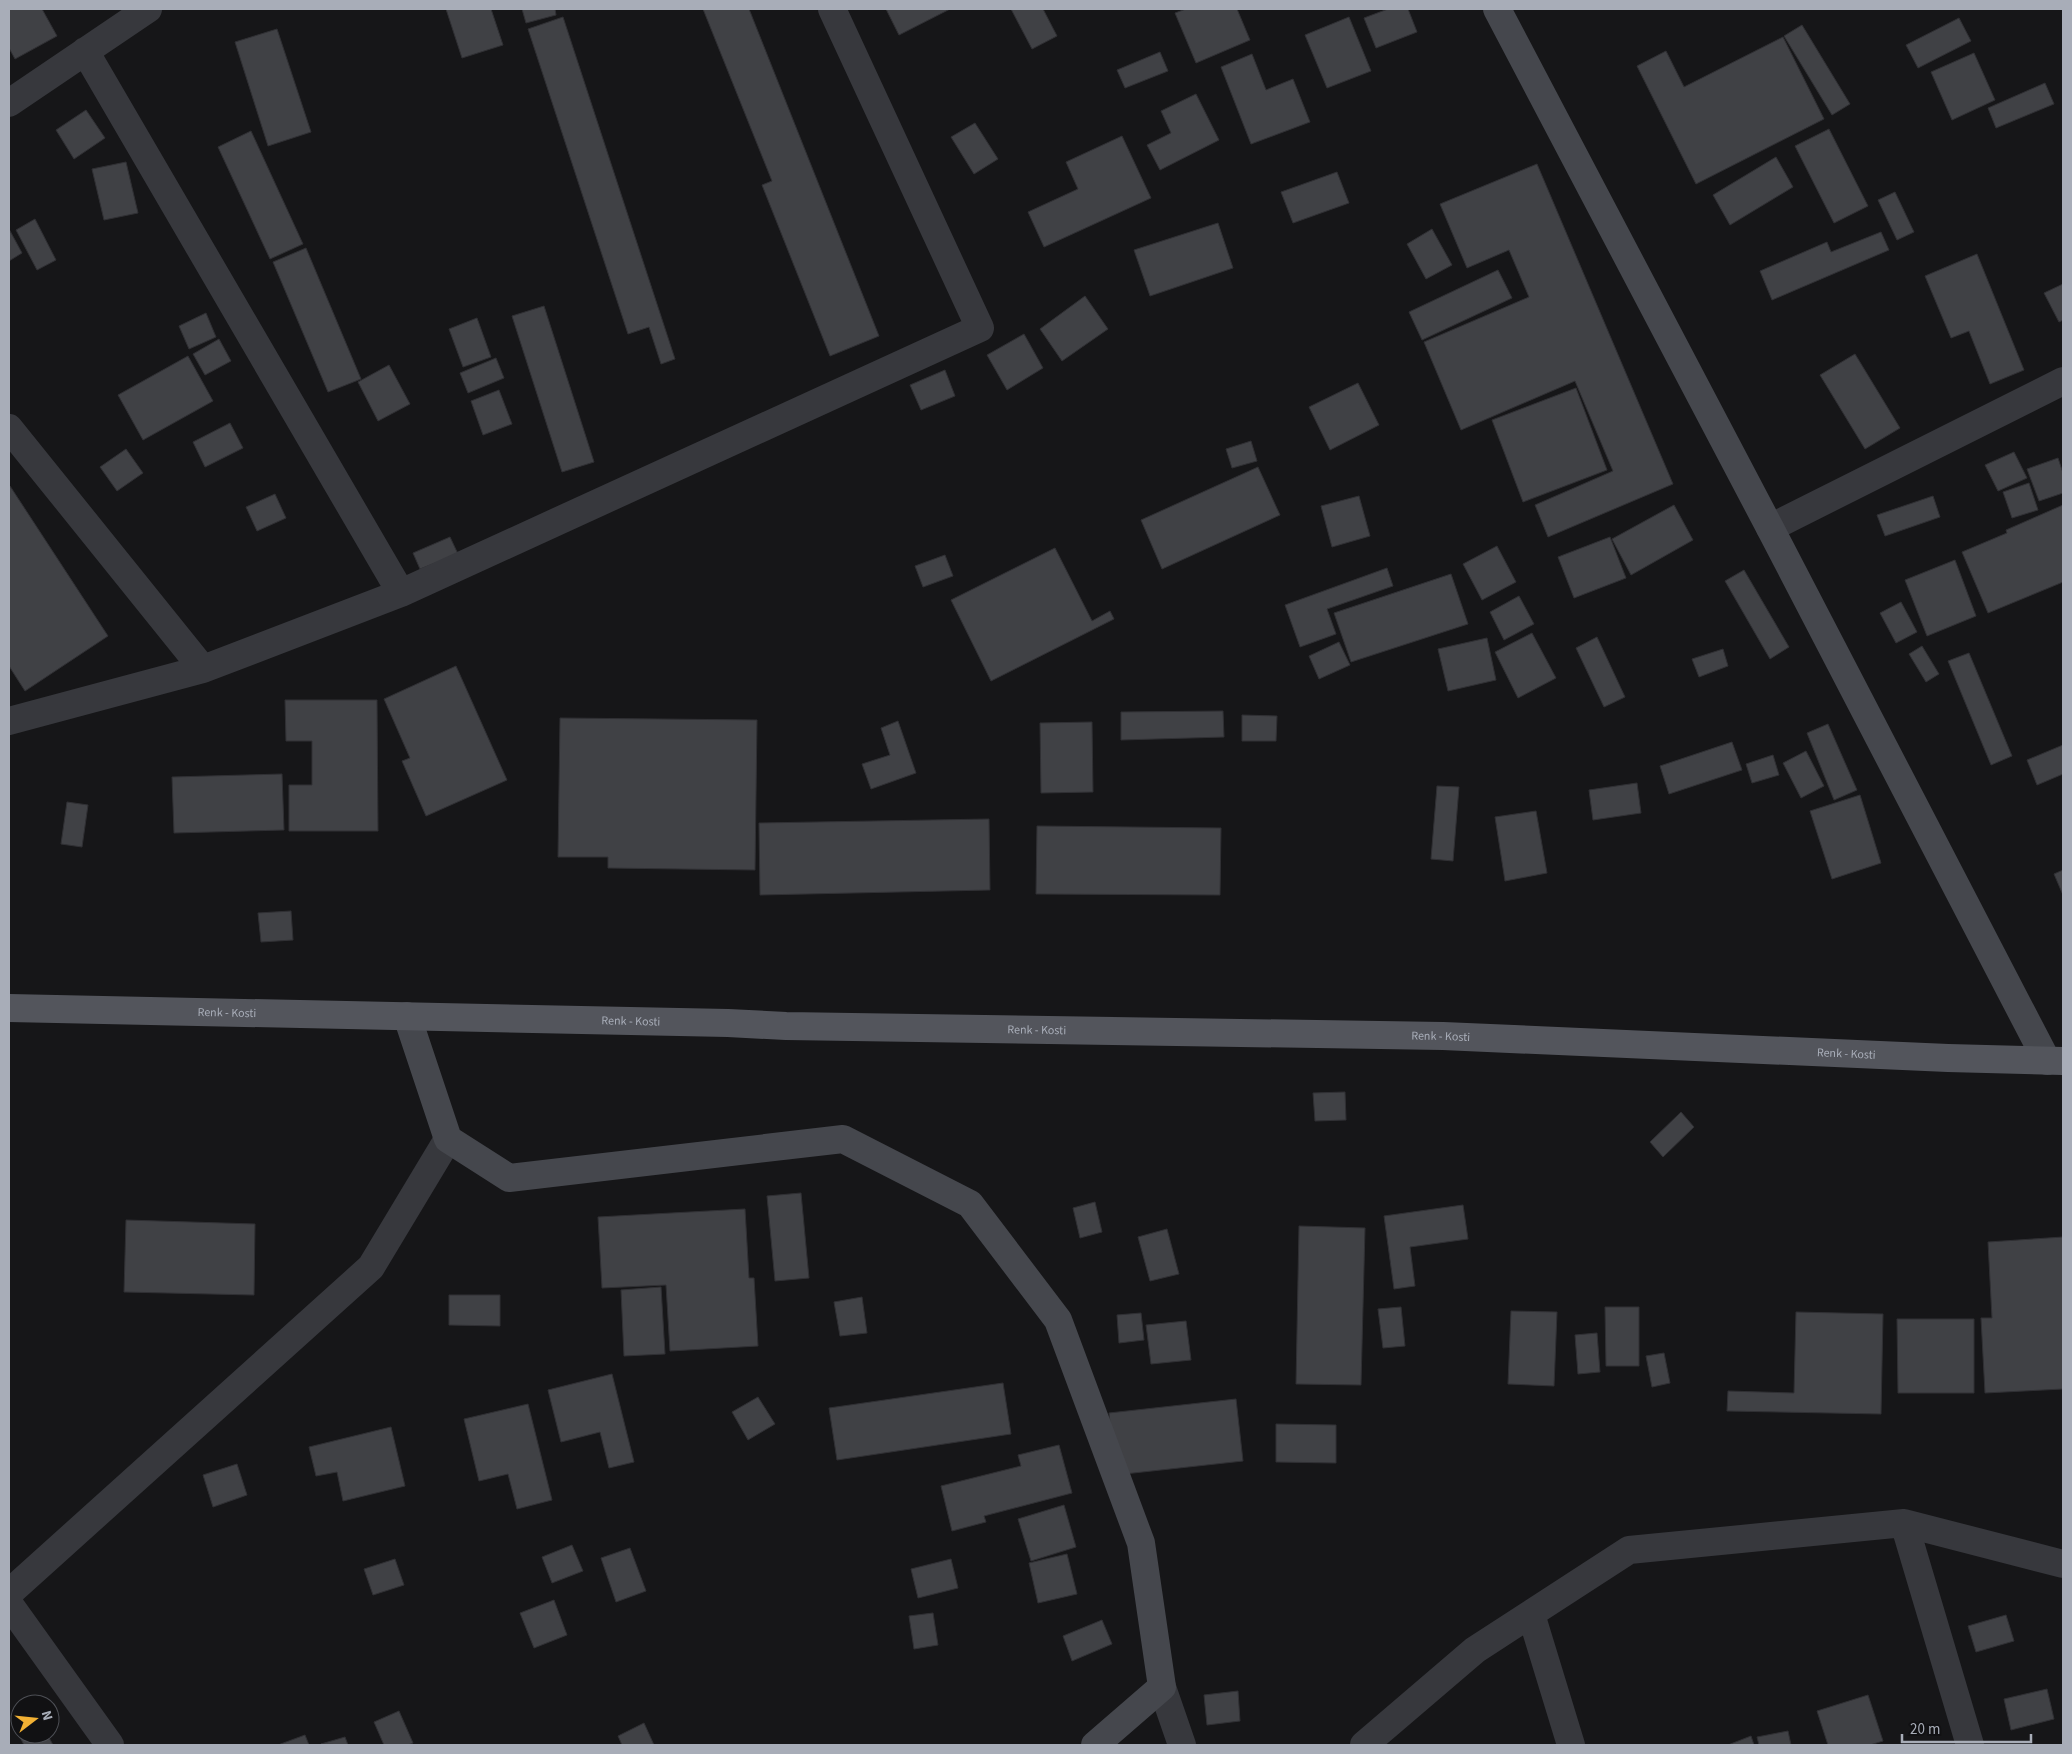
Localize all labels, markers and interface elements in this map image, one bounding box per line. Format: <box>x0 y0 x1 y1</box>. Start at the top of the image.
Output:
street label: Renk - Kosti <box>197 1004 257 1022</box>
street label: Renk - Kosti <box>601 1012 661 1031</box>
street label: Renk - Kosti <box>1007 1021 1066 1039</box>
street label: Renk - Kosti <box>1411 1028 1471 1046</box>
street label: Renk - Kosti <box>1816 1044 1876 1064</box>
north arrow <box>10 1694 60 1744</box>
text: N <box>36 1708 57 1723</box>
scale bar <box>1902 1712 2031 1744</box>
text: 20 m <box>1910 1719 1940 1740</box>

